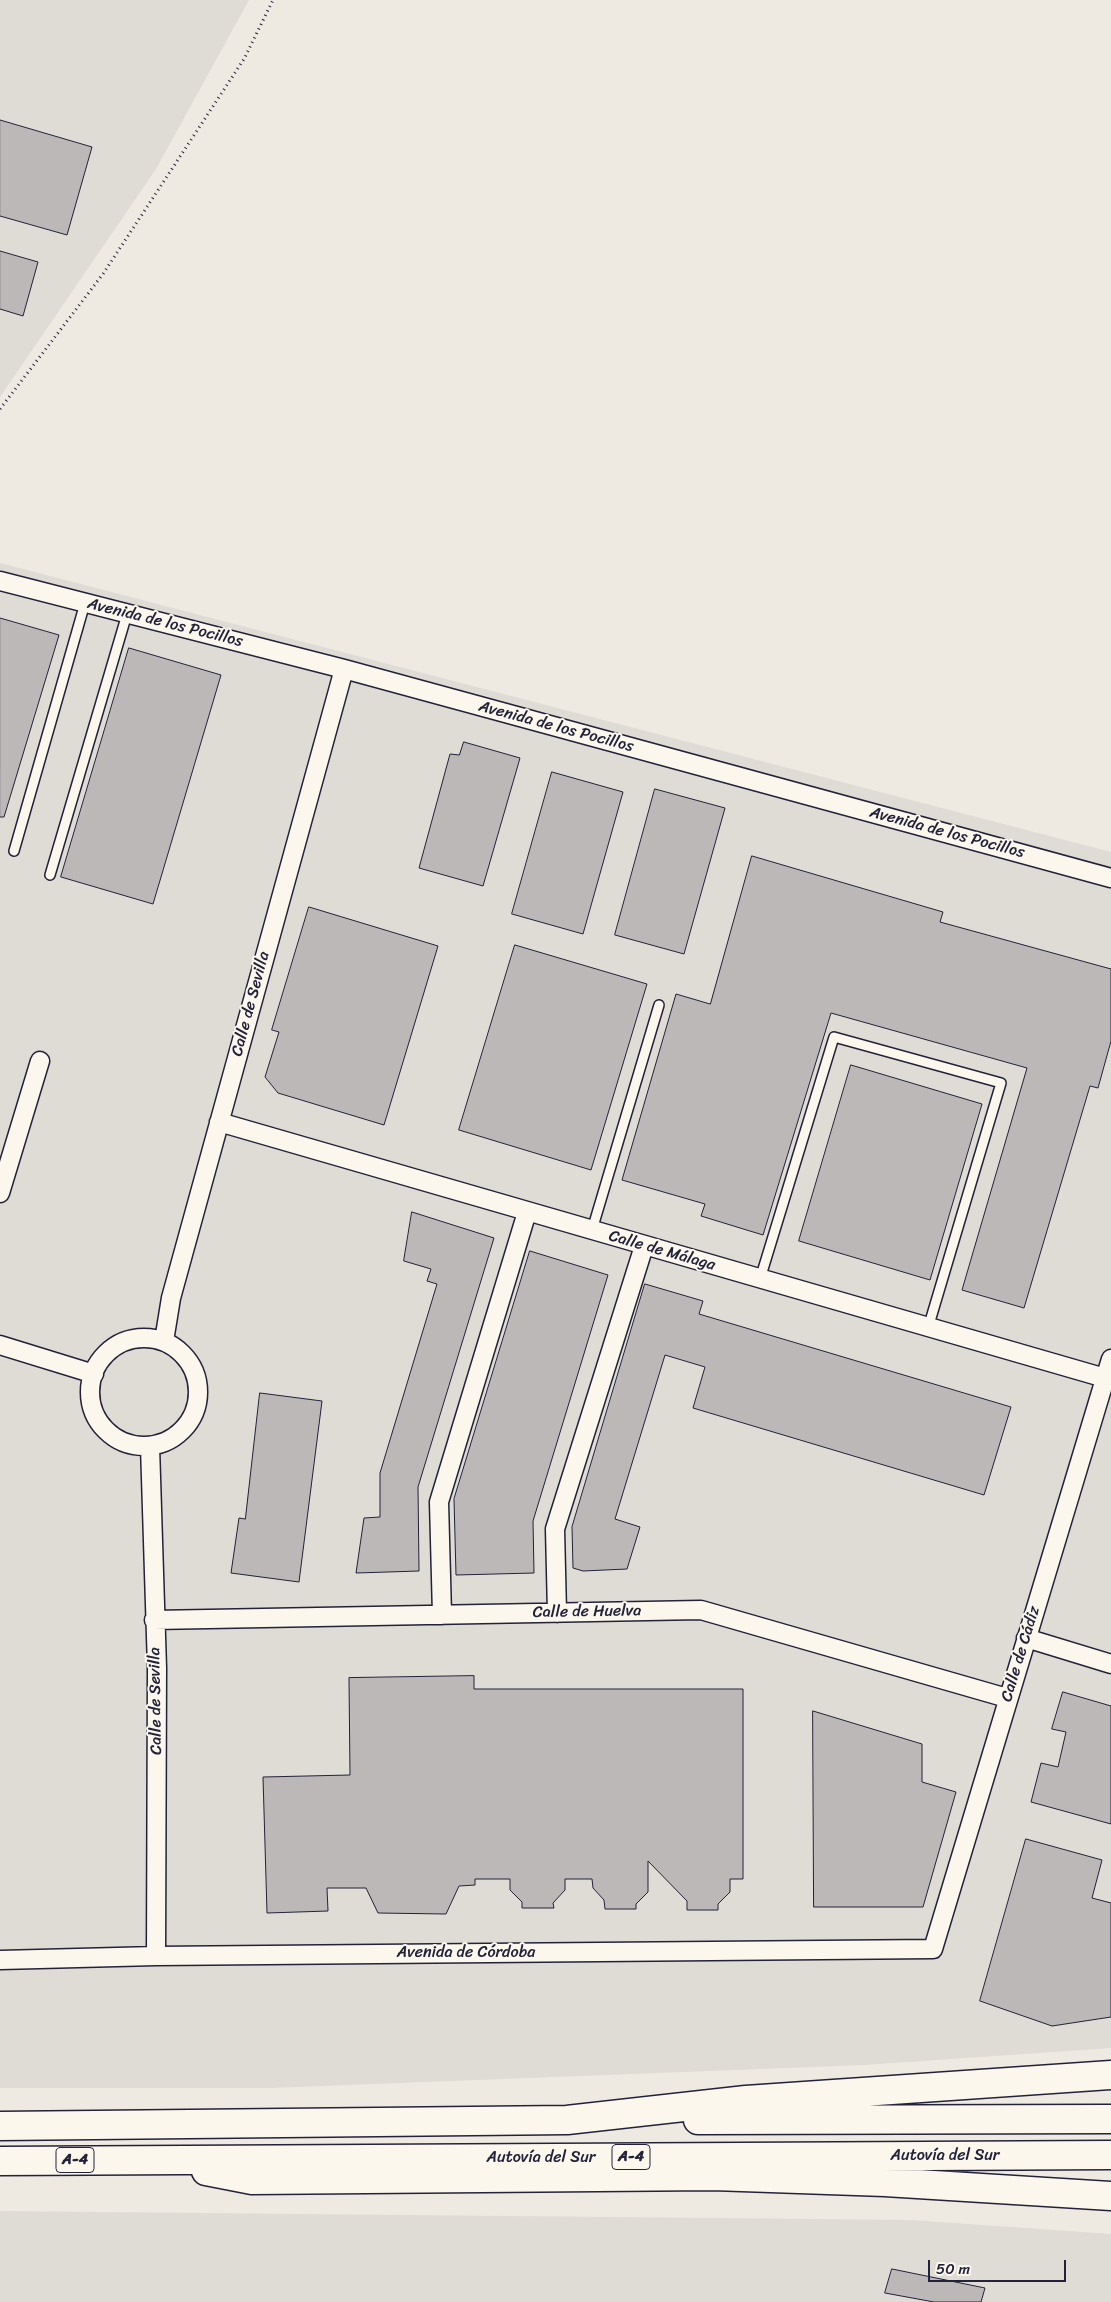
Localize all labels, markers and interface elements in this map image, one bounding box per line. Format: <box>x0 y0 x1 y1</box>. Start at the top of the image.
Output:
street label: Avenida de los Pocillos <box>85 594 245 652</box>
street label: Avenida de los Pocillos <box>476 697 636 757</box>
street label: Avenida de los Pocillos <box>867 803 1027 863</box>
street label: Calle de Sevilla <box>228 950 274 1058</box>
street label: Calle de Málaga <box>606 1227 718 1275</box>
street label: Calle de Huelva <box>533 1601 641 1623</box>
street label: Calle de Cádiz <box>997 1604 1045 1704</box>
street label: Calle de Sevilla <box>145 1647 167 1755</box>
street label: Avenida de Córdoba <box>397 1943 535 1963</box>
road number: A-4 <box>612 2144 650 2170</box>
street label: Autovía del Sur <box>891 2146 999 2166</box>
road number: A-4 <box>56 2148 94 2172</box>
street label: Autovía del Sur <box>487 2148 595 2168</box>
scale bar <box>931 2250 1068 2282</box>
text: 50 m <box>936 2256 970 2282</box>

